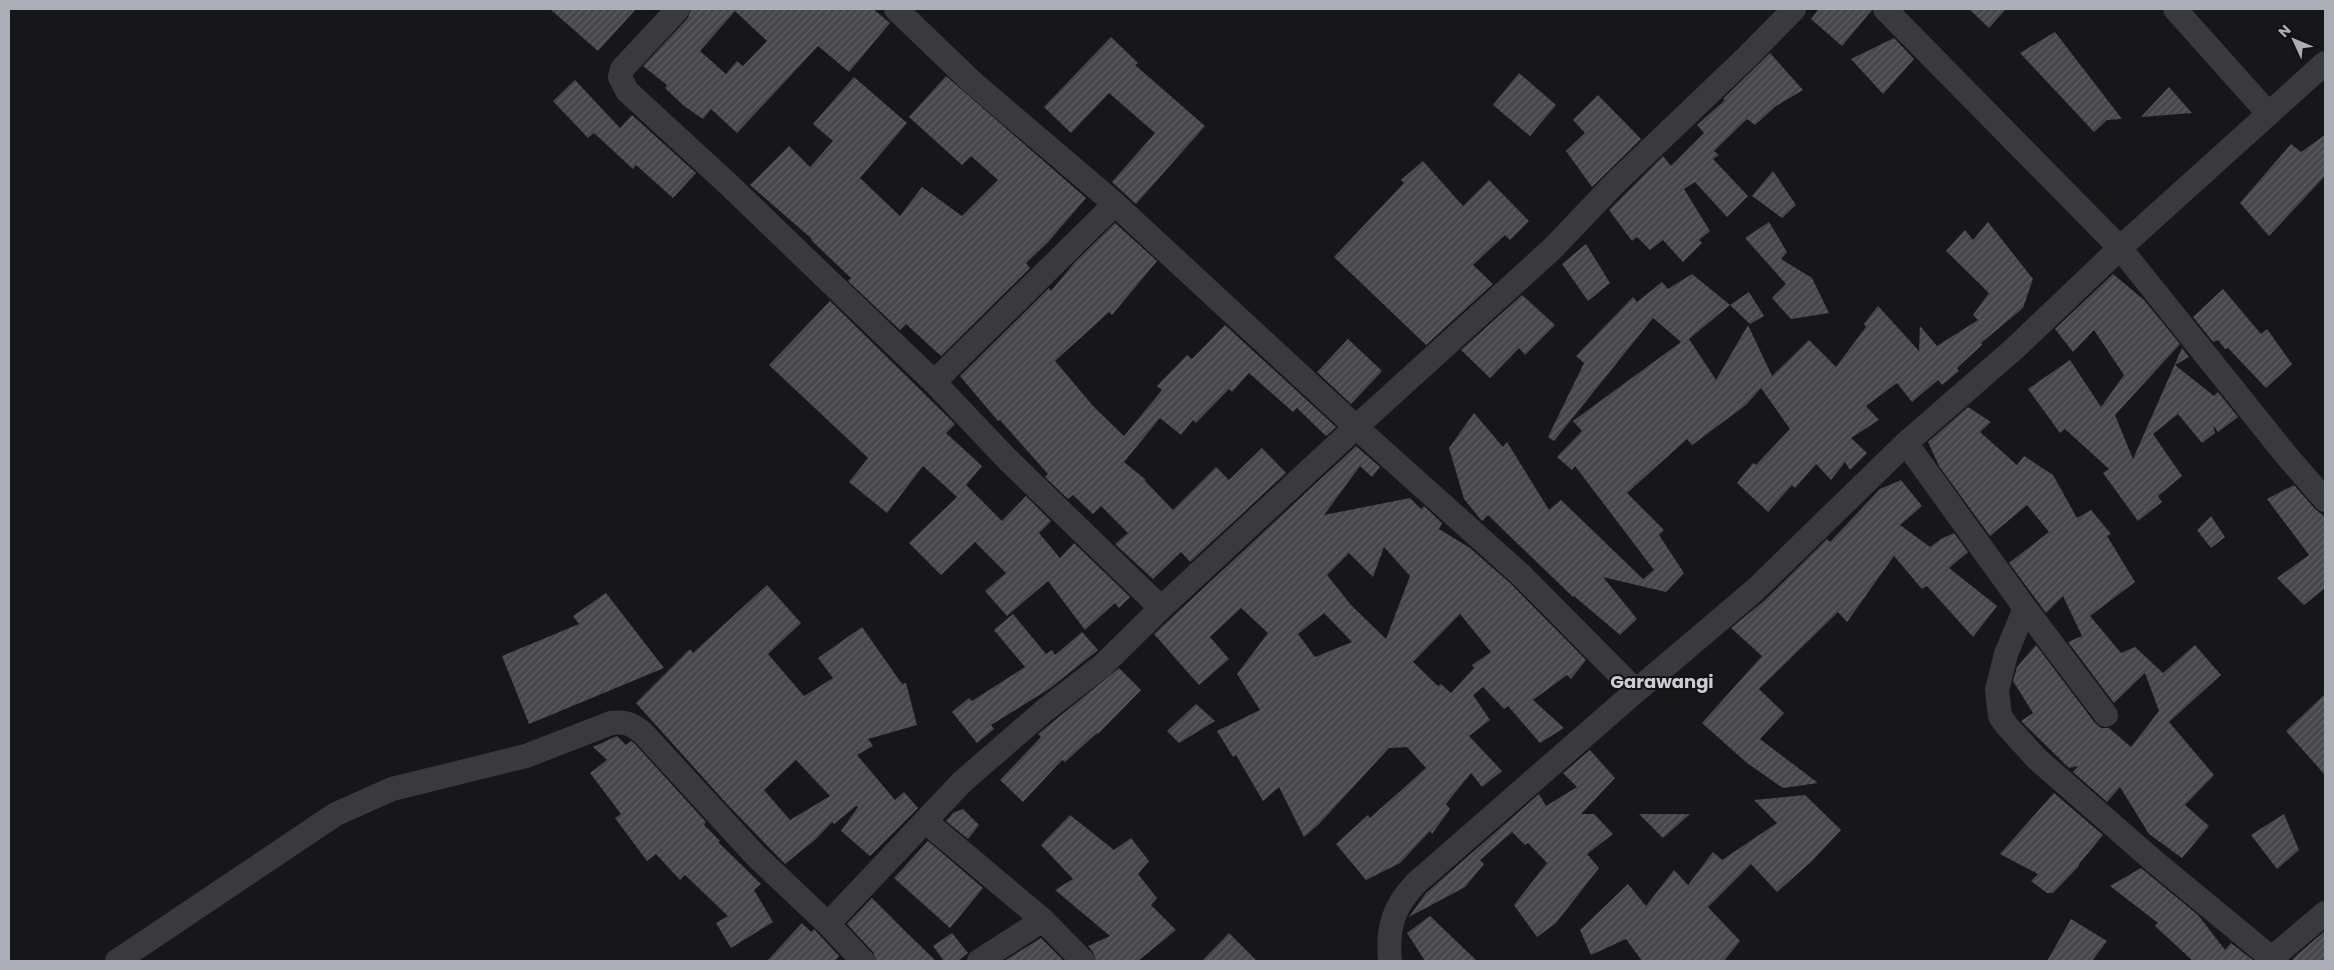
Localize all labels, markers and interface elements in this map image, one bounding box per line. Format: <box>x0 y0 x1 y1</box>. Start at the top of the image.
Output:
north arrow <box>2269 15 2319 65</box>
text: N <box>2274 20 2295 42</box>
district label: Garawangi <box>1610 669 1714 694</box>

